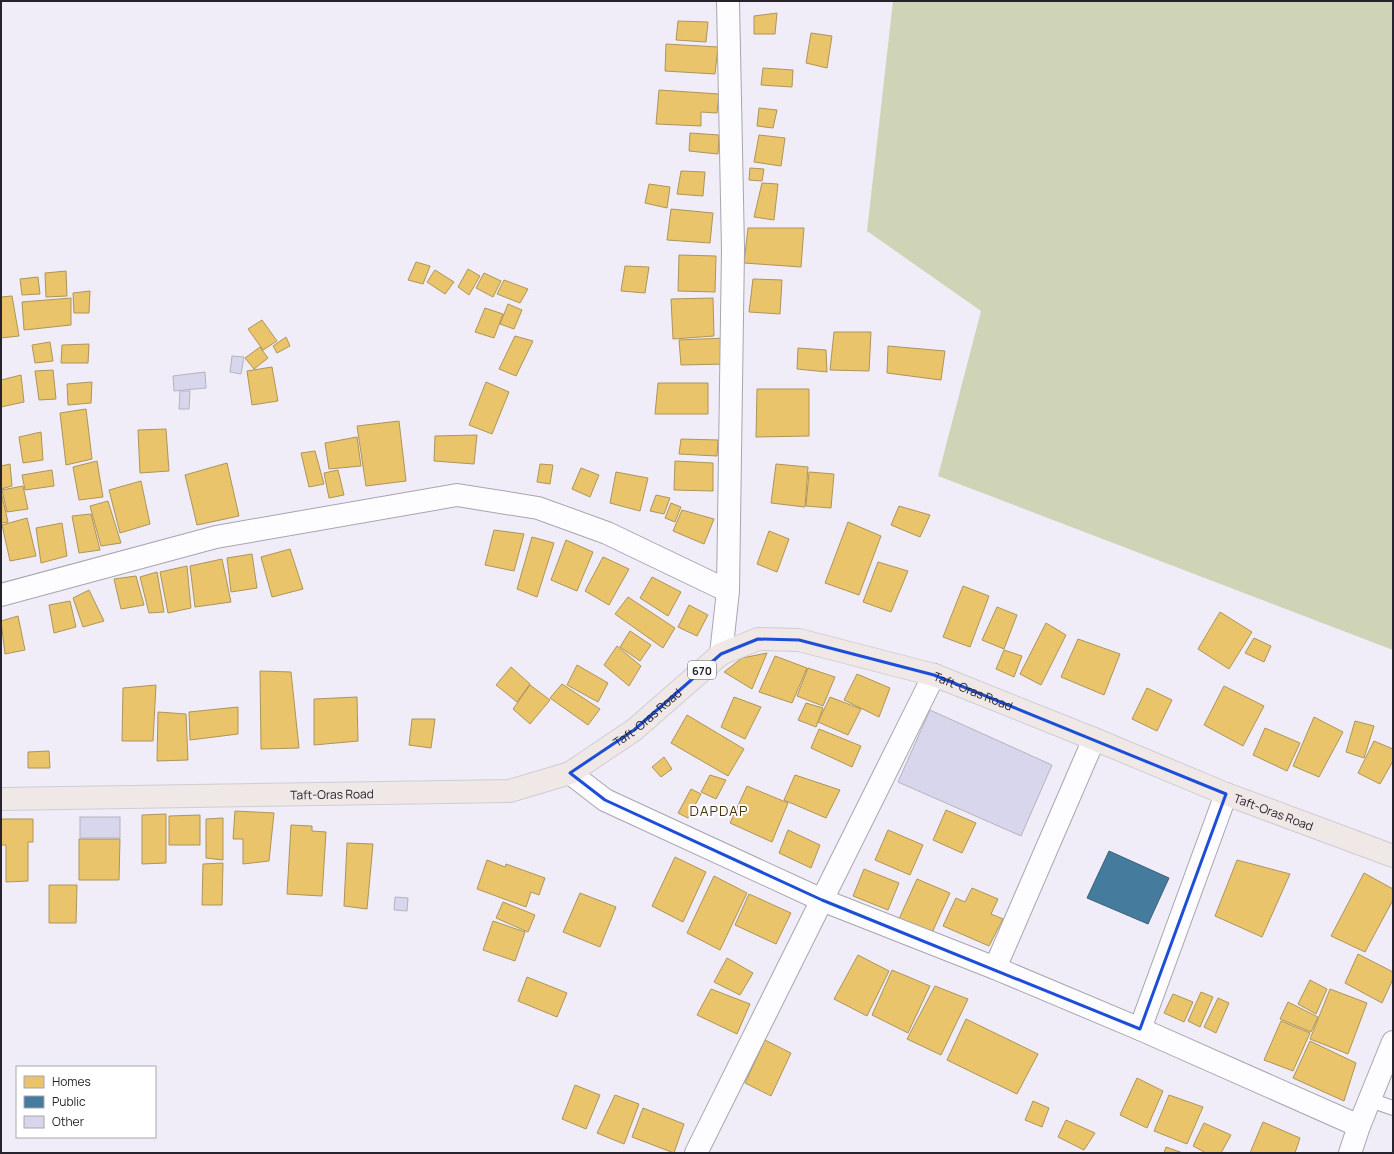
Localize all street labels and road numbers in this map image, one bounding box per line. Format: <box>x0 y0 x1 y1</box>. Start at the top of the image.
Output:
road number: 670 <box>688 661 716 679</box>
street label: Taft-Oras Road <box>931 667 1015 714</box>
street label: Taft-Oras Road <box>610 684 685 750</box>
street label: Taft-Oras Road <box>290 785 374 803</box>
street label: Taft-Oras Road <box>1232 789 1316 834</box>

